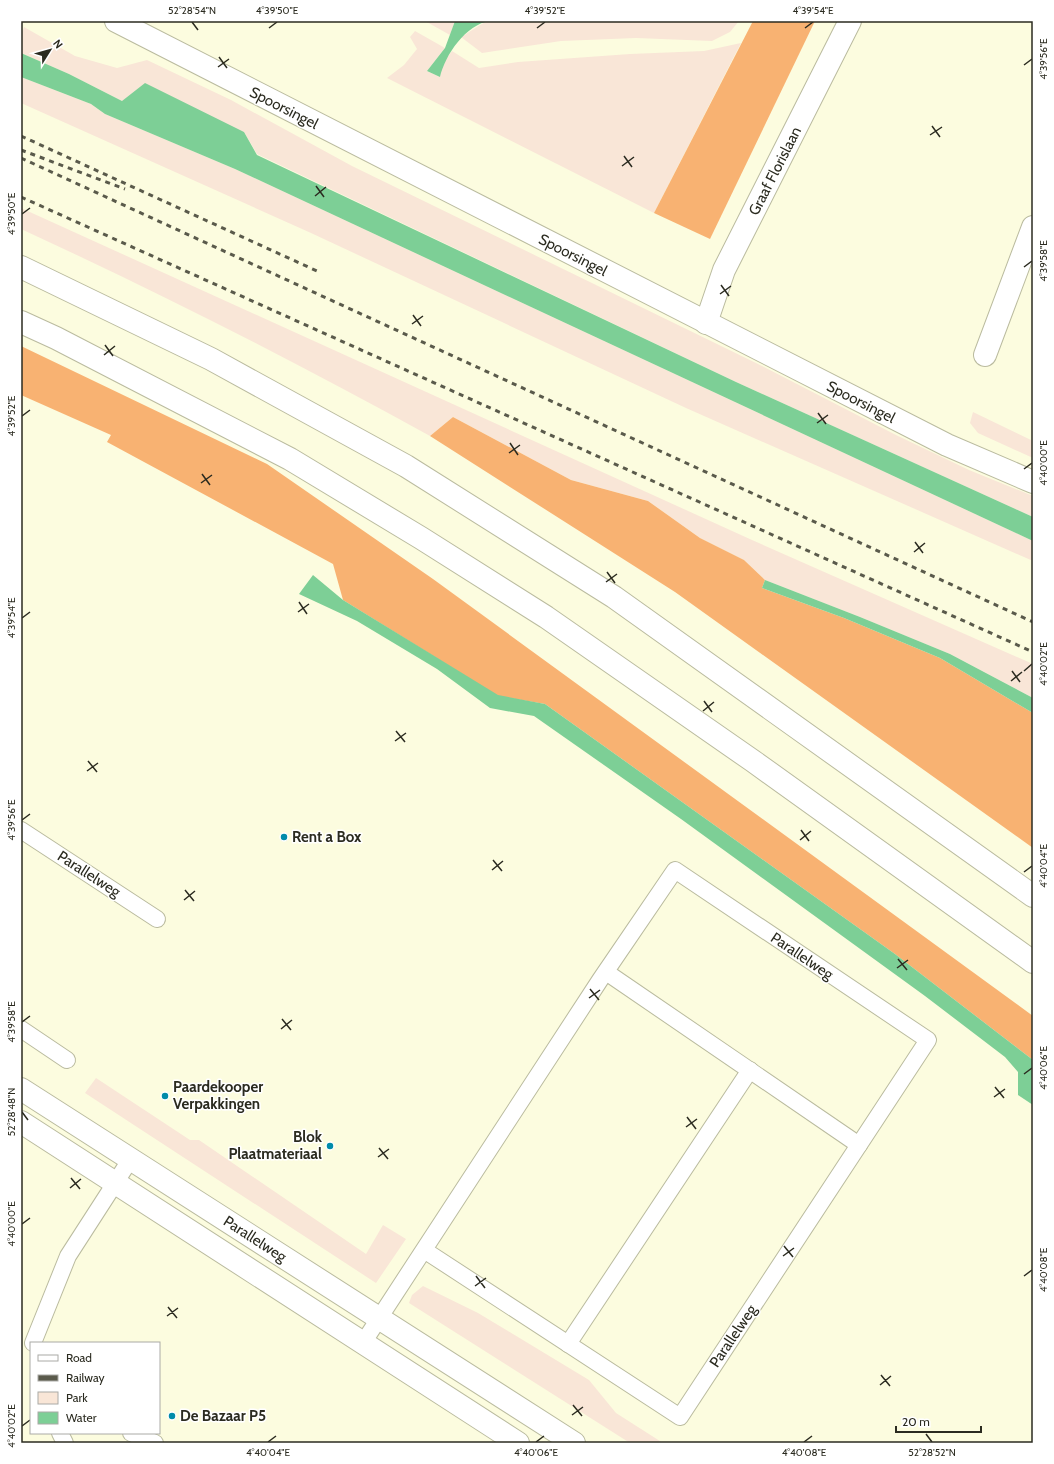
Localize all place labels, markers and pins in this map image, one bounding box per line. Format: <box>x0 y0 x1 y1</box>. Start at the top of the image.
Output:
place label: Rent a Box <box>292 828 362 846</box>
marker: Rent a Box <box>279 832 289 842</box>
place label: Paardekooper Verpakkingen <box>173 1078 263 1113</box>
marker: Paardekooper Verpakkingen <box>160 1091 170 1101</box>
place label: Blok Plaatmateriaal <box>229 1128 323 1163</box>
marker: Blok Plaatmateriaal <box>325 1141 335 1151</box>
place label: De Bazaar P5 <box>180 1407 266 1425</box>
marker: De Bazaar P5 <box>167 1411 177 1421</box>

